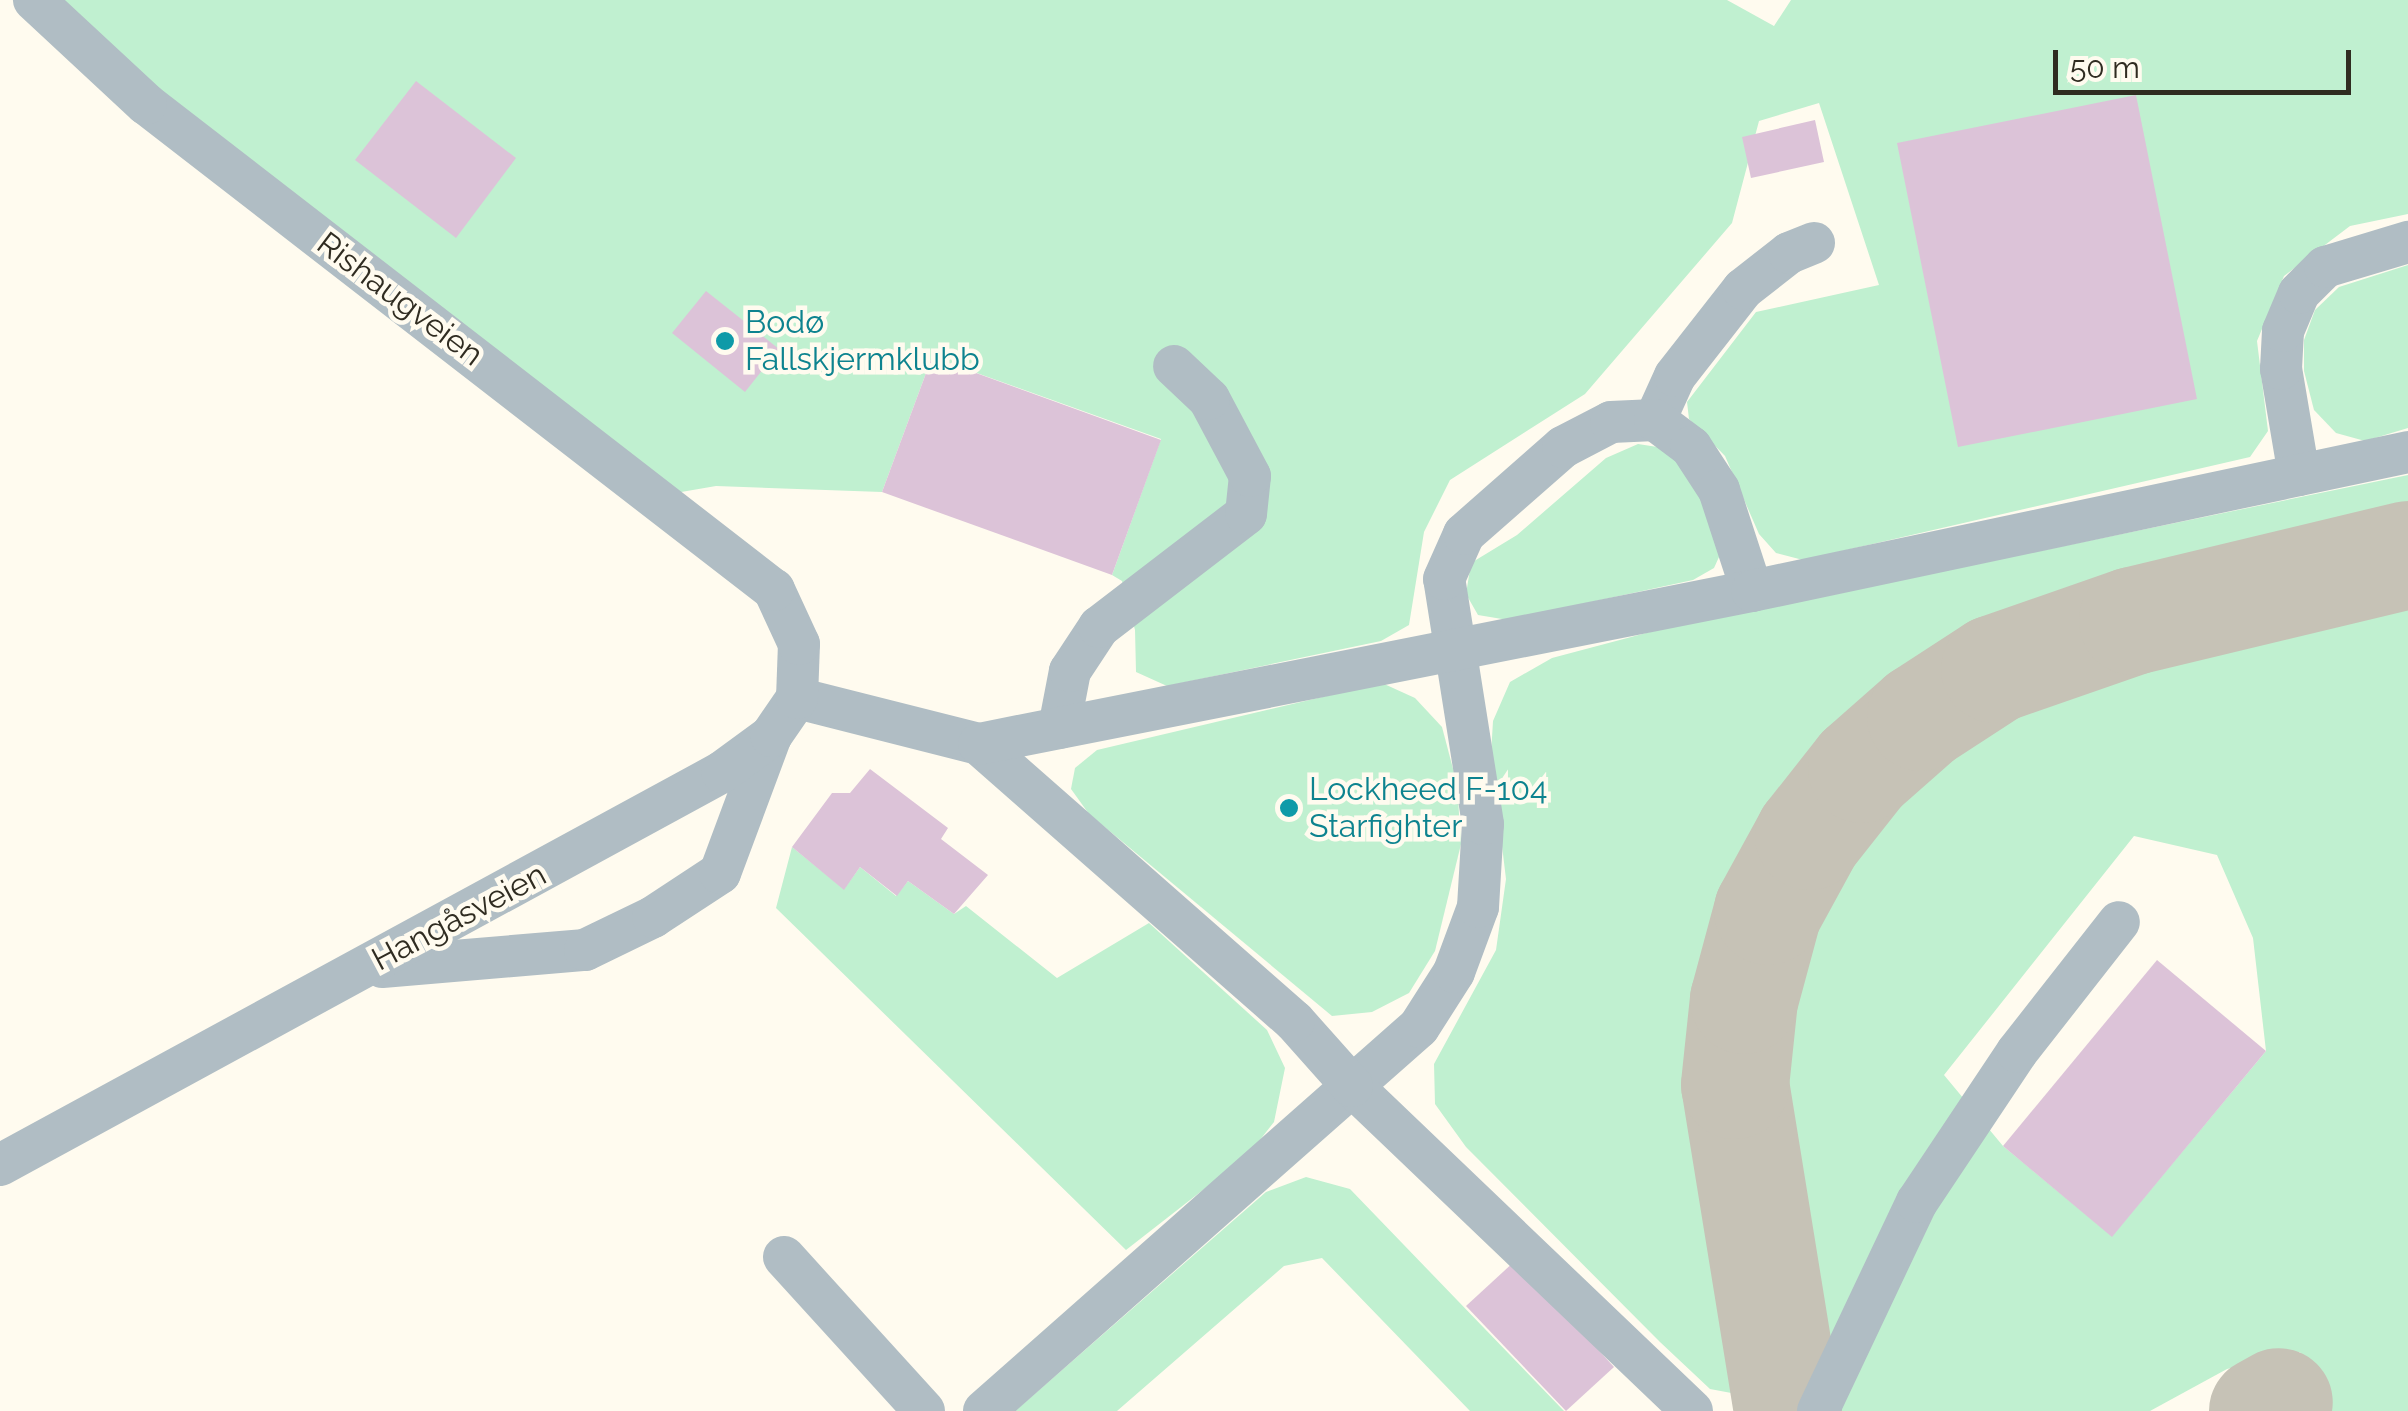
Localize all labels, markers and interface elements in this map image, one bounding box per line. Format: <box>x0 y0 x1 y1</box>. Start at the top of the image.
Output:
scale bar <box>2058 30 2356 92</box>
text: 50 m <box>2070 50 2140 85</box>
street label: Rishaugveien <box>309 224 491 374</box>
place label: Bodø Fallskjermklubb <box>745 304 980 379</box>
marker: Bodø Fallskjermklubb <box>714 330 736 352</box>
place label: Lockheed F-104 Starfighter <box>1309 771 1547 846</box>
marker: Lockheed F-104 Starfighter <box>1278 797 1300 819</box>
street label: Hangåsveien <box>365 855 553 979</box>

